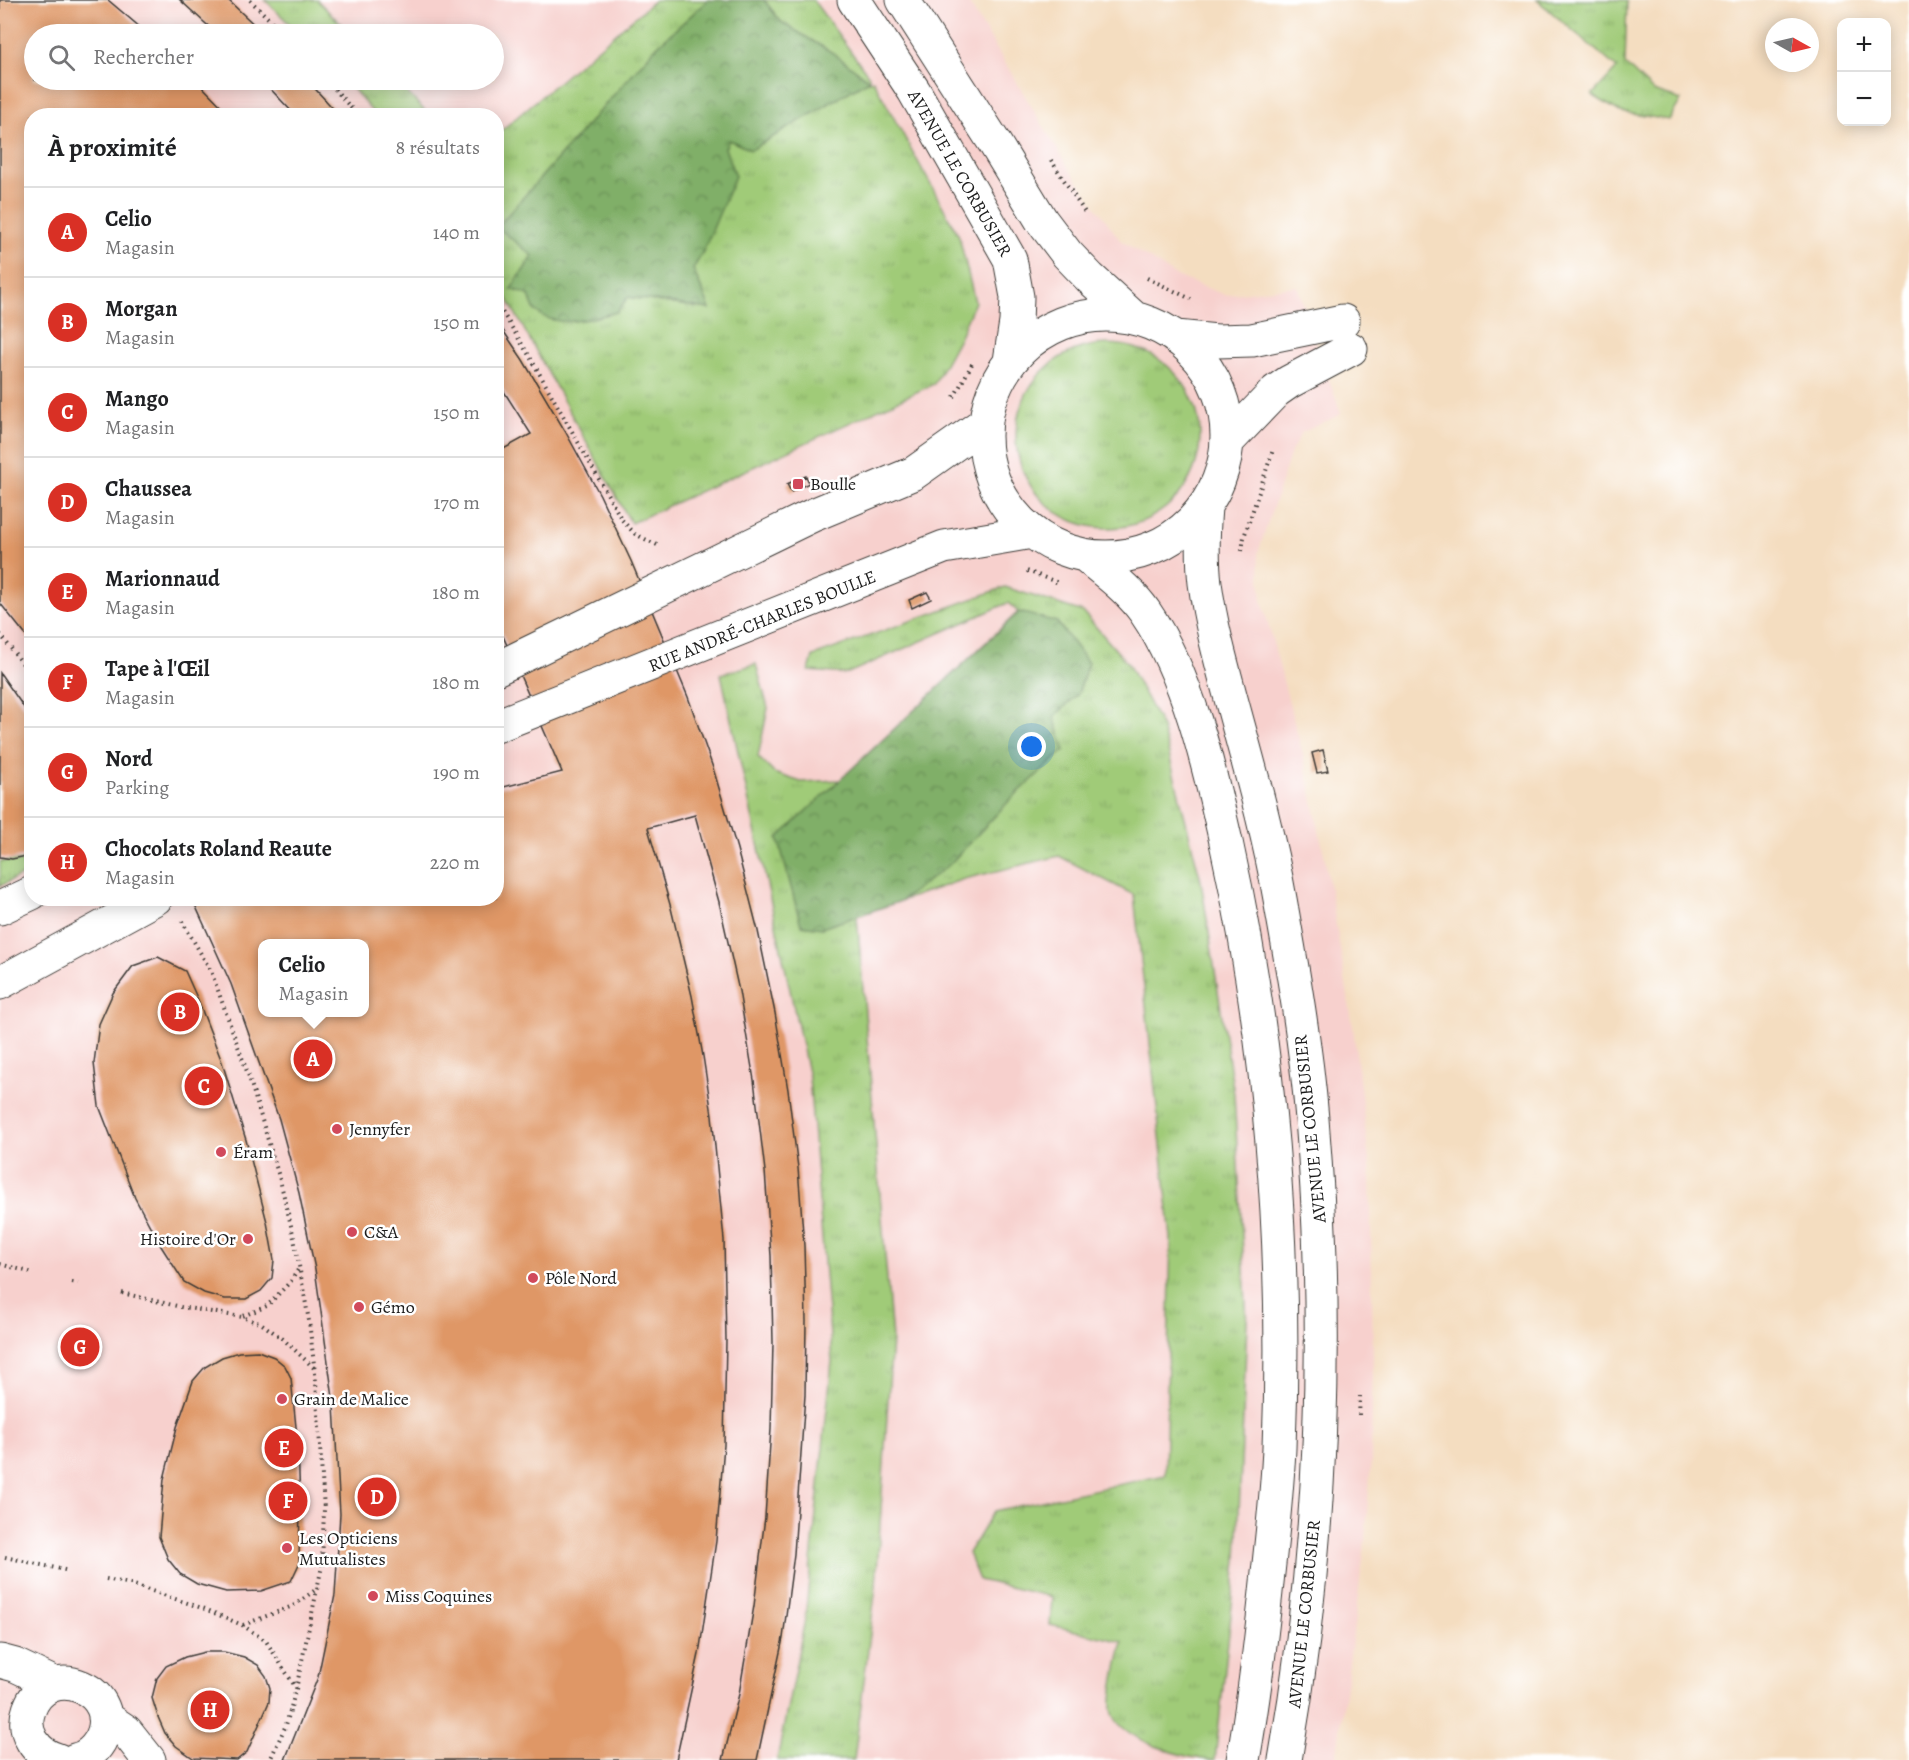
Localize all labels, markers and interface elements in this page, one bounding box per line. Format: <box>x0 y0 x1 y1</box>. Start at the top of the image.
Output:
north arrow <box>1765 18 1819 72</box>
map controls <box>1837 18 1891 126</box>
button: + <box>1837 18 1891 72</box>
search box <box>24 24 504 90</box>
icon: search <box>45 41 78 74</box>
text: Rechercher <box>93 42 194 72</box>
button: − <box>1837 72 1891 126</box>
street label: AVENUE LE CORBUSIER <box>902 84 1018 261</box>
text: À proximité <box>48 130 177 165</box>
text: 8 résultats <box>396 134 480 161</box>
text: Celio <box>105 204 152 234</box>
text: A <box>61 219 74 246</box>
text: 140 m <box>433 219 480 246</box>
text: Magasin <box>105 234 175 261</box>
text: Morgan <box>105 294 178 324</box>
text: B <box>61 309 74 336</box>
text: 150 m <box>433 309 480 336</box>
text: Magasin <box>105 324 175 351</box>
text: Mango <box>105 384 169 414</box>
text: C <box>61 399 74 426</box>
text: 150 m <box>433 399 480 426</box>
text: Magasin <box>105 414 175 441</box>
place label: Boulle <box>810 472 856 496</box>
text: Chaussea <box>105 474 192 504</box>
marker: Boulle <box>791 477 805 491</box>
text: D <box>61 489 74 516</box>
text: 170 m <box>434 489 480 516</box>
text: Magasin <box>105 504 175 531</box>
text: Marionnaud <box>105 564 220 594</box>
street label: RUE ANDRÉ-CHARLES BOULLE <box>645 564 879 678</box>
text: E <box>62 579 73 606</box>
text: 180 m <box>432 579 480 606</box>
text: Magasin <box>105 594 175 621</box>
text: Tape à l'Œil <box>105 654 210 684</box>
text: F <box>62 669 73 696</box>
text: 180 m <box>432 669 480 696</box>
text: Magasin <box>105 684 175 711</box>
your location <box>1017 732 1046 761</box>
text: Nord <box>105 744 153 774</box>
text: G <box>61 759 74 786</box>
text: 190 m <box>433 759 480 786</box>
text: Parking <box>105 774 169 801</box>
text: Chocolats Roland Reaute <box>105 834 332 864</box>
text: H <box>60 849 75 876</box>
text: 220 m <box>430 849 480 876</box>
text: Magasin <box>105 864 175 891</box>
popup <box>258 939 369 1017</box>
text: Celio <box>279 950 325 980</box>
text: Magasin <box>279 980 348 1007</box>
pin: B <box>160 990 200 1034</box>
street label: AVENUE LE CORBUSIER <box>1288 1034 1332 1225</box>
pin: A <box>294 1036 332 1082</box>
pin: C <box>184 1064 224 1108</box>
place label: Jennyfer <box>349 1117 410 1141</box>
marker: Jennyfer <box>330 1122 344 1136</box>
place label: Éram <box>233 1140 273 1164</box>
marker: Éram <box>214 1145 228 1159</box>
place label: C&A <box>364 1220 399 1244</box>
marker: C&A <box>345 1225 359 1239</box>
place label: Histoire d'Or <box>140 1227 236 1251</box>
marker: Histoire d'Or <box>241 1232 255 1246</box>
place label: Pôle Nord <box>545 1266 617 1290</box>
marker: Pôle Nord <box>526 1271 540 1285</box>
place label: Gémo <box>371 1295 415 1319</box>
marker: Gémo <box>352 1300 366 1314</box>
pin: G <box>60 1324 100 1370</box>
place label: Grain de Malice <box>294 1387 409 1411</box>
marker: Grain de Malice <box>275 1392 289 1406</box>
pin: E <box>264 1426 304 1470</box>
pin: D <box>358 1474 397 1520</box>
pin: F <box>268 1478 308 1524</box>
street label: AVENUE LE CORBUSIER <box>1282 1519 1326 1710</box>
place label: Les Opticiens Mutualistes <box>299 1526 398 1571</box>
marker: Les Opticiens Mutualistes <box>280 1541 294 1555</box>
place label: Miss Coquines <box>385 1584 492 1608</box>
marker: Miss Coquines <box>366 1589 380 1603</box>
pin: H <box>190 1688 230 1732</box>

